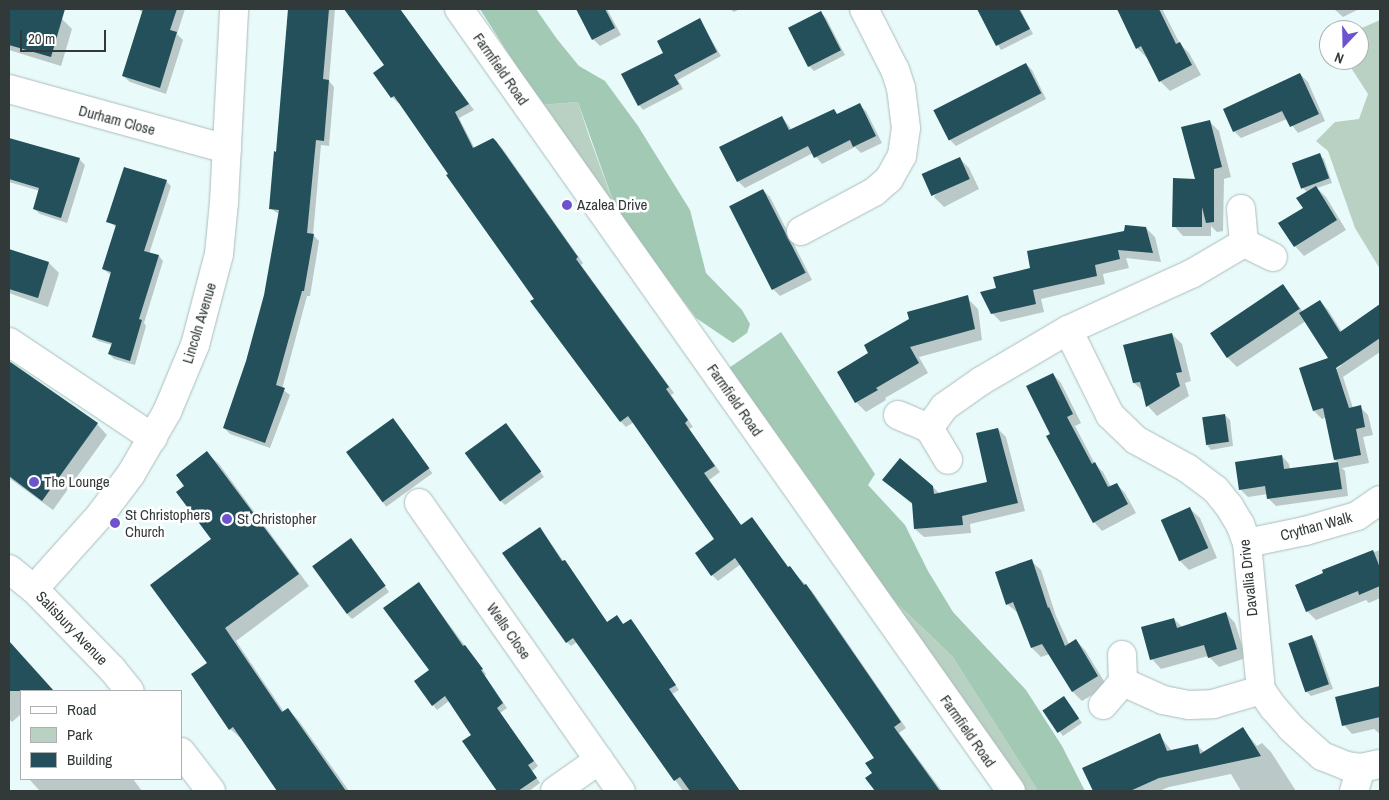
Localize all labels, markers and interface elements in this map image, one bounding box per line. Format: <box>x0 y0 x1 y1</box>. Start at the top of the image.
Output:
scale bar <box>22 20 109 52</box>
north arrow <box>1319 20 1369 70</box>
text: 20 m <box>28 28 55 49</box>
street label: Farmfield Road <box>469 29 533 109</box>
text: N <box>1332 48 1346 68</box>
street label: Durham Close <box>77 101 157 139</box>
place label: Azalea Drive <box>577 196 647 214</box>
marker: Azalea Drive <box>561 199 573 211</box>
street label: Lincoln Avenue <box>178 280 220 366</box>
street label: Farmfield Road <box>703 360 767 440</box>
place label: The Lounge <box>44 473 110 491</box>
marker: The Lounge <box>28 476 40 488</box>
place label: St Christophers Church <box>125 505 210 540</box>
street label: Crythan Walk <box>1278 508 1354 544</box>
place label: St Christopher <box>237 510 316 528</box>
marker: St Christopher <box>221 513 233 525</box>
marker: St Christophers Church <box>109 517 121 529</box>
street label: Davallia Drive <box>1235 539 1261 617</box>
street label: Salisbury Avenue <box>32 587 112 669</box>
street label: Wells Close <box>483 599 535 663</box>
legend <box>20 690 182 780</box>
street label: Farmfield Road <box>936 691 1000 771</box>
text: Road <box>67 699 96 720</box>
text: Park <box>67 724 92 745</box>
text: Building <box>67 749 112 770</box>

